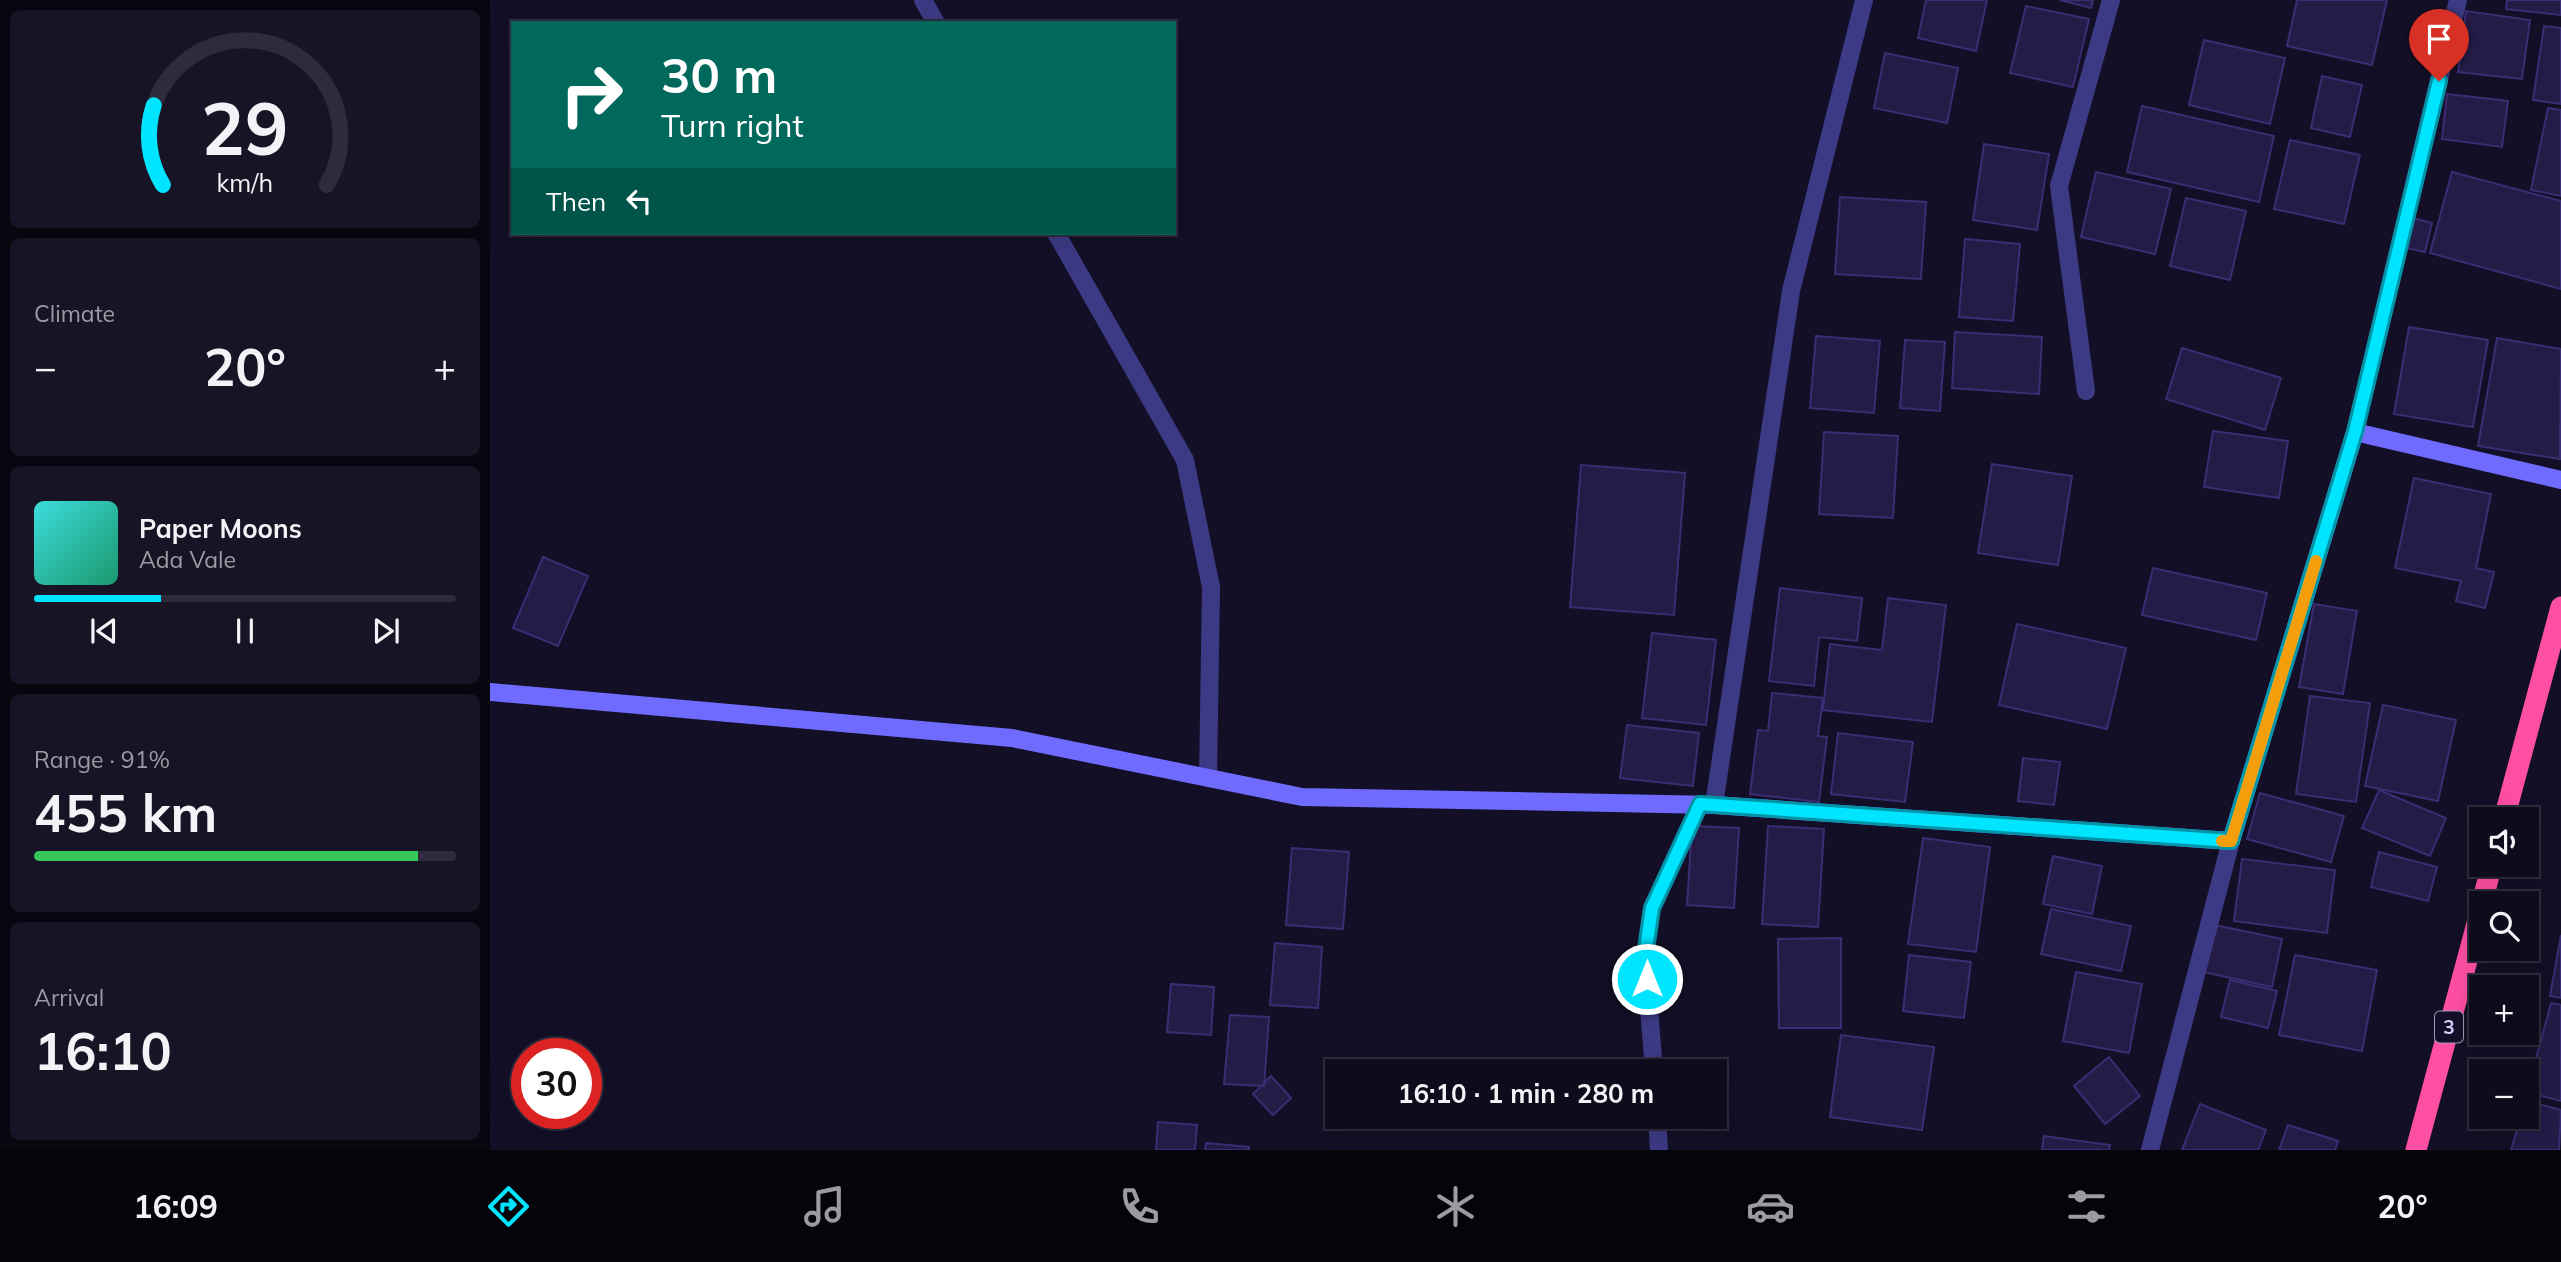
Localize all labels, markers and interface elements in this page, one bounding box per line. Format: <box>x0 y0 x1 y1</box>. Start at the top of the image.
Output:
pin <box>2409 9 2469 81</box>
icon: arrive <box>2420 20 2458 58</box>
text: 30 m <box>661 44 777 105</box>
icon: right <box>546 49 637 140</box>
text: 29 <box>201 82 289 173</box>
text: Turn right <box>661 105 804 145</box>
text: km/h <box>217 167 273 198</box>
icon: left <box>620 182 658 220</box>
text: Then <box>546 185 606 218</box>
text: Climate <box>34 299 115 328</box>
text: 20° <box>204 334 286 399</box>
text: − <box>34 343 57 391</box>
text: + <box>433 343 456 391</box>
text: Paper Moons <box>139 512 302 545</box>
text: Ada Vale <box>139 545 236 574</box>
icon: previous <box>85 612 123 650</box>
icon: pause <box>226 612 264 650</box>
icon: next <box>367 612 405 650</box>
text: Range · 91% <box>34 745 170 774</box>
text: 455 km <box>34 780 217 845</box>
map controls <box>2469 807 2539 1129</box>
button: sound <box>2469 807 2539 877</box>
button: search <box>2469 891 2539 961</box>
position arrow <box>1610 942 1684 1016</box>
button: + <box>2469 975 2539 1045</box>
text: Arrival <box>34 983 104 1012</box>
road number: 3 <box>2435 1012 2463 1042</box>
text: 16:10 <box>34 1018 172 1083</box>
speed limit sign: 30 <box>511 1038 602 1129</box>
button: − <box>2469 1059 2539 1129</box>
text: 16:10 · 1 min · 280 m <box>1398 1077 1654 1110</box>
icon: directions <box>484 1182 533 1231</box>
icon: music <box>800 1182 849 1231</box>
icon: phone <box>1115 1182 1164 1231</box>
icon: climate <box>1431 1182 1480 1231</box>
icon: car <box>1746 1182 1795 1231</box>
icon: filters <box>2062 1182 2111 1231</box>
text: 16:09 <box>133 1186 218 1226</box>
text: 20° <box>2377 1186 2428 1226</box>

